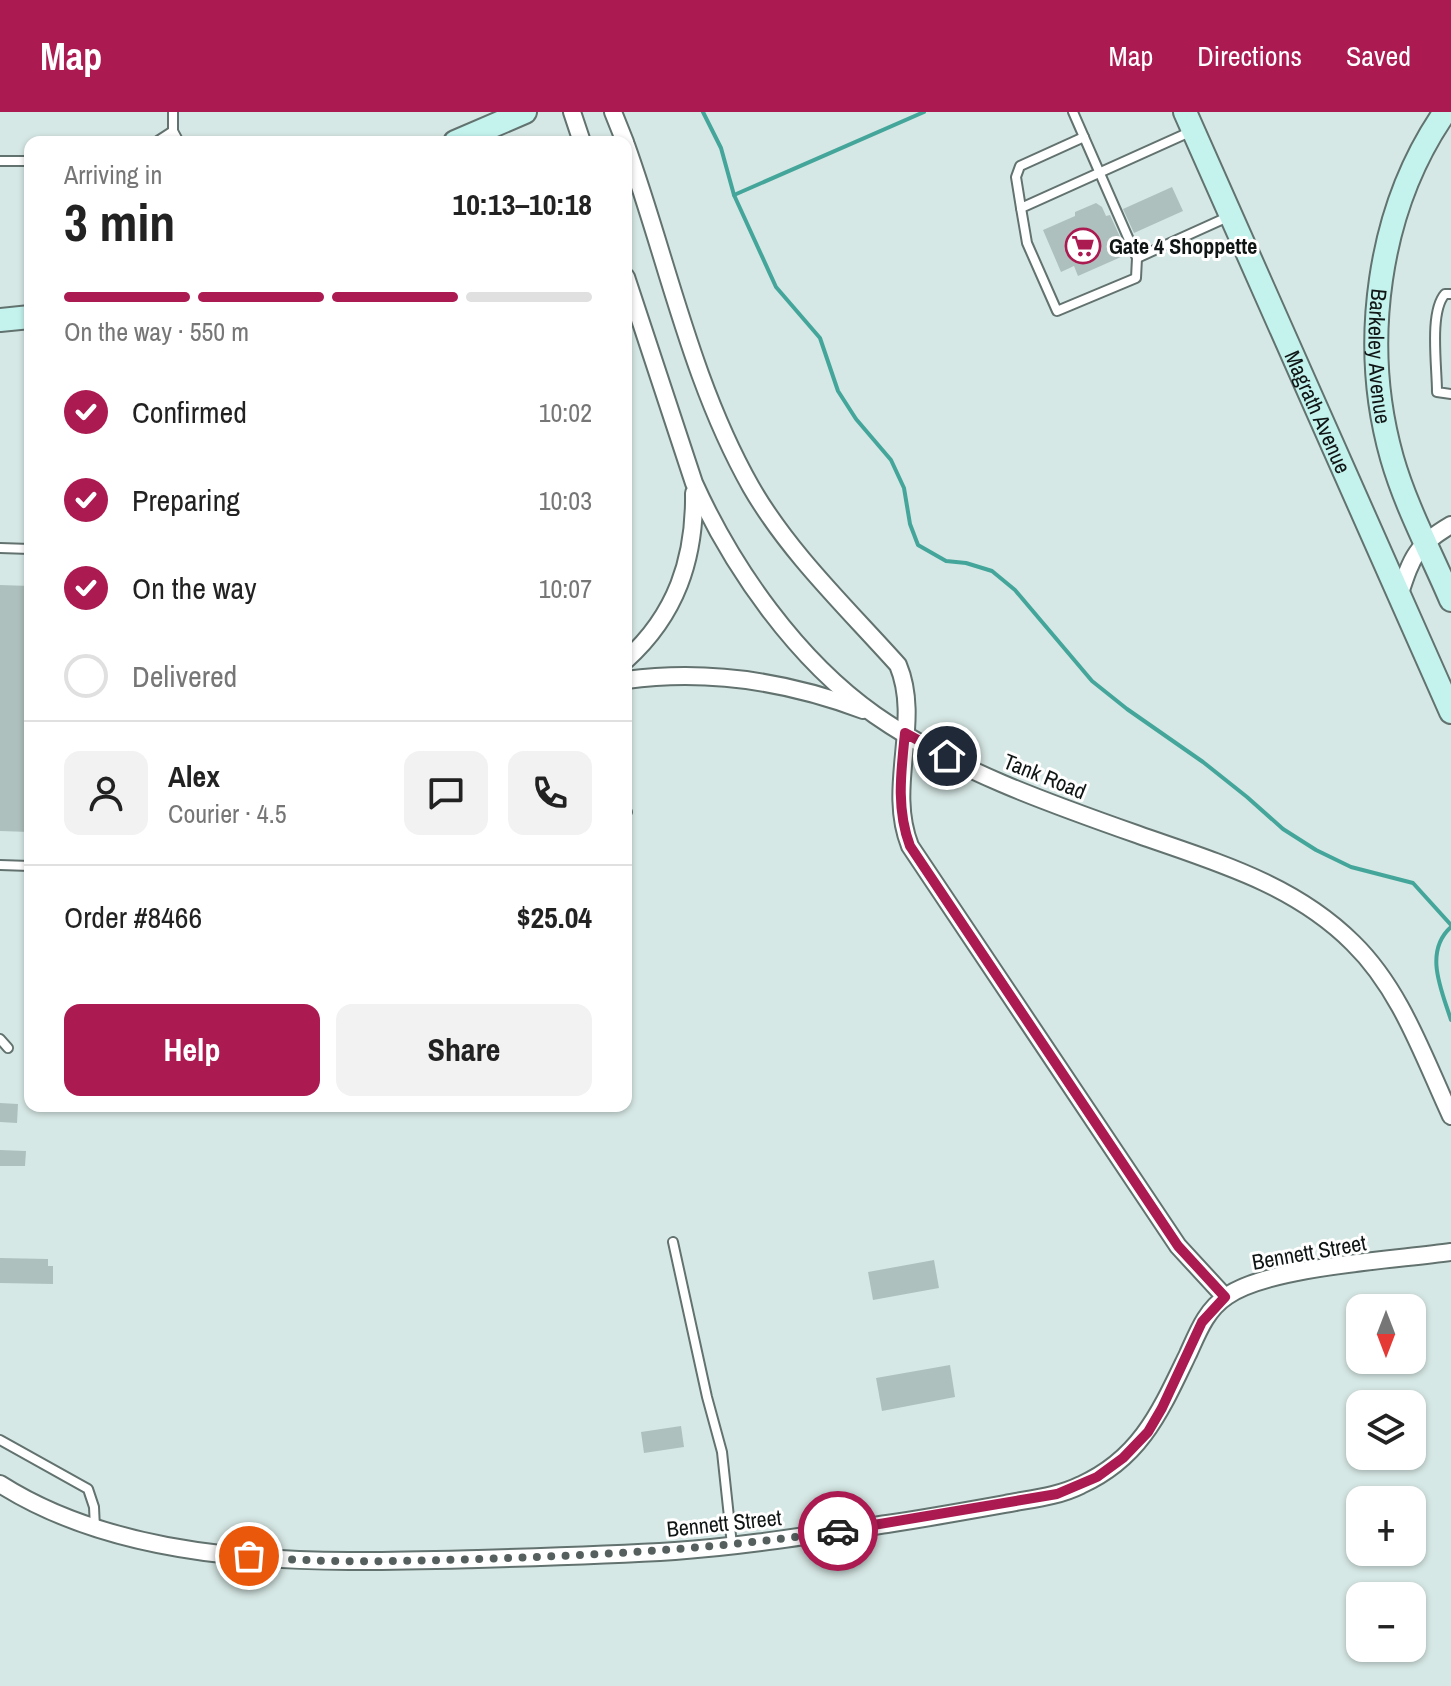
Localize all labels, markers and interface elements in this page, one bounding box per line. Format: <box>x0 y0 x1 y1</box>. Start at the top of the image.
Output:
text: Map <box>40 31 102 82</box>
text: Map <box>1109 37 1153 75</box>
text: Directions <box>1197 37 1302 75</box>
text: Saved <box>1346 37 1411 75</box>
text: Arriving in <box>64 157 162 192</box>
text: 10:13–10:18 <box>453 184 592 224</box>
text: 3 min <box>64 187 175 257</box>
supermarket icon: Gate 4 Shoppette <box>1064 227 1102 265</box>
place label: Gate 4 Shoppette <box>1109 231 1257 261</box>
street label: Barkeley Avenue <box>1361 287 1399 426</box>
text: On the way · 550 m <box>64 314 249 349</box>
street label: Magrath Avenue <box>1278 346 1358 478</box>
icon: check <box>64 390 108 434</box>
text: Confirmed <box>132 392 247 432</box>
text: 10:02 <box>539 395 592 430</box>
icon: check <box>64 478 108 522</box>
text: Preparing <box>132 480 240 520</box>
text: 10:03 <box>539 483 592 518</box>
icon: check <box>64 566 108 610</box>
text: On the way <box>132 568 256 608</box>
text: 10:07 <box>539 571 592 606</box>
text: Delivered <box>132 656 237 696</box>
pin <box>913 722 981 790</box>
icon: home <box>925 734 969 778</box>
street label: Tank Road <box>999 746 1091 806</box>
button: person <box>64 751 148 835</box>
button: chat <box>404 751 488 835</box>
button: phone <box>508 751 592 835</box>
text: Alex <box>168 756 220 796</box>
text: Courier · 4.5 <box>168 796 287 831</box>
text: Order #8466 <box>64 897 202 937</box>
text: $25.04 <box>517 897 592 937</box>
button: Help <box>64 1004 320 1096</box>
button: Share <box>336 1004 592 1096</box>
street label: Bennett Street <box>1250 1227 1368 1277</box>
north arrow <box>1346 1294 1426 1374</box>
map controls <box>1346 1294 1426 1662</box>
button: layers <box>1346 1390 1426 1470</box>
button: + <box>1346 1486 1426 1566</box>
courier <box>798 1491 878 1571</box>
street label: Bennett Street <box>665 1502 783 1544</box>
icon: car <box>816 1509 860 1553</box>
pin <box>215 1522 283 1590</box>
icon: bag <box>227 1534 271 1578</box>
button: − <box>1346 1582 1426 1662</box>

